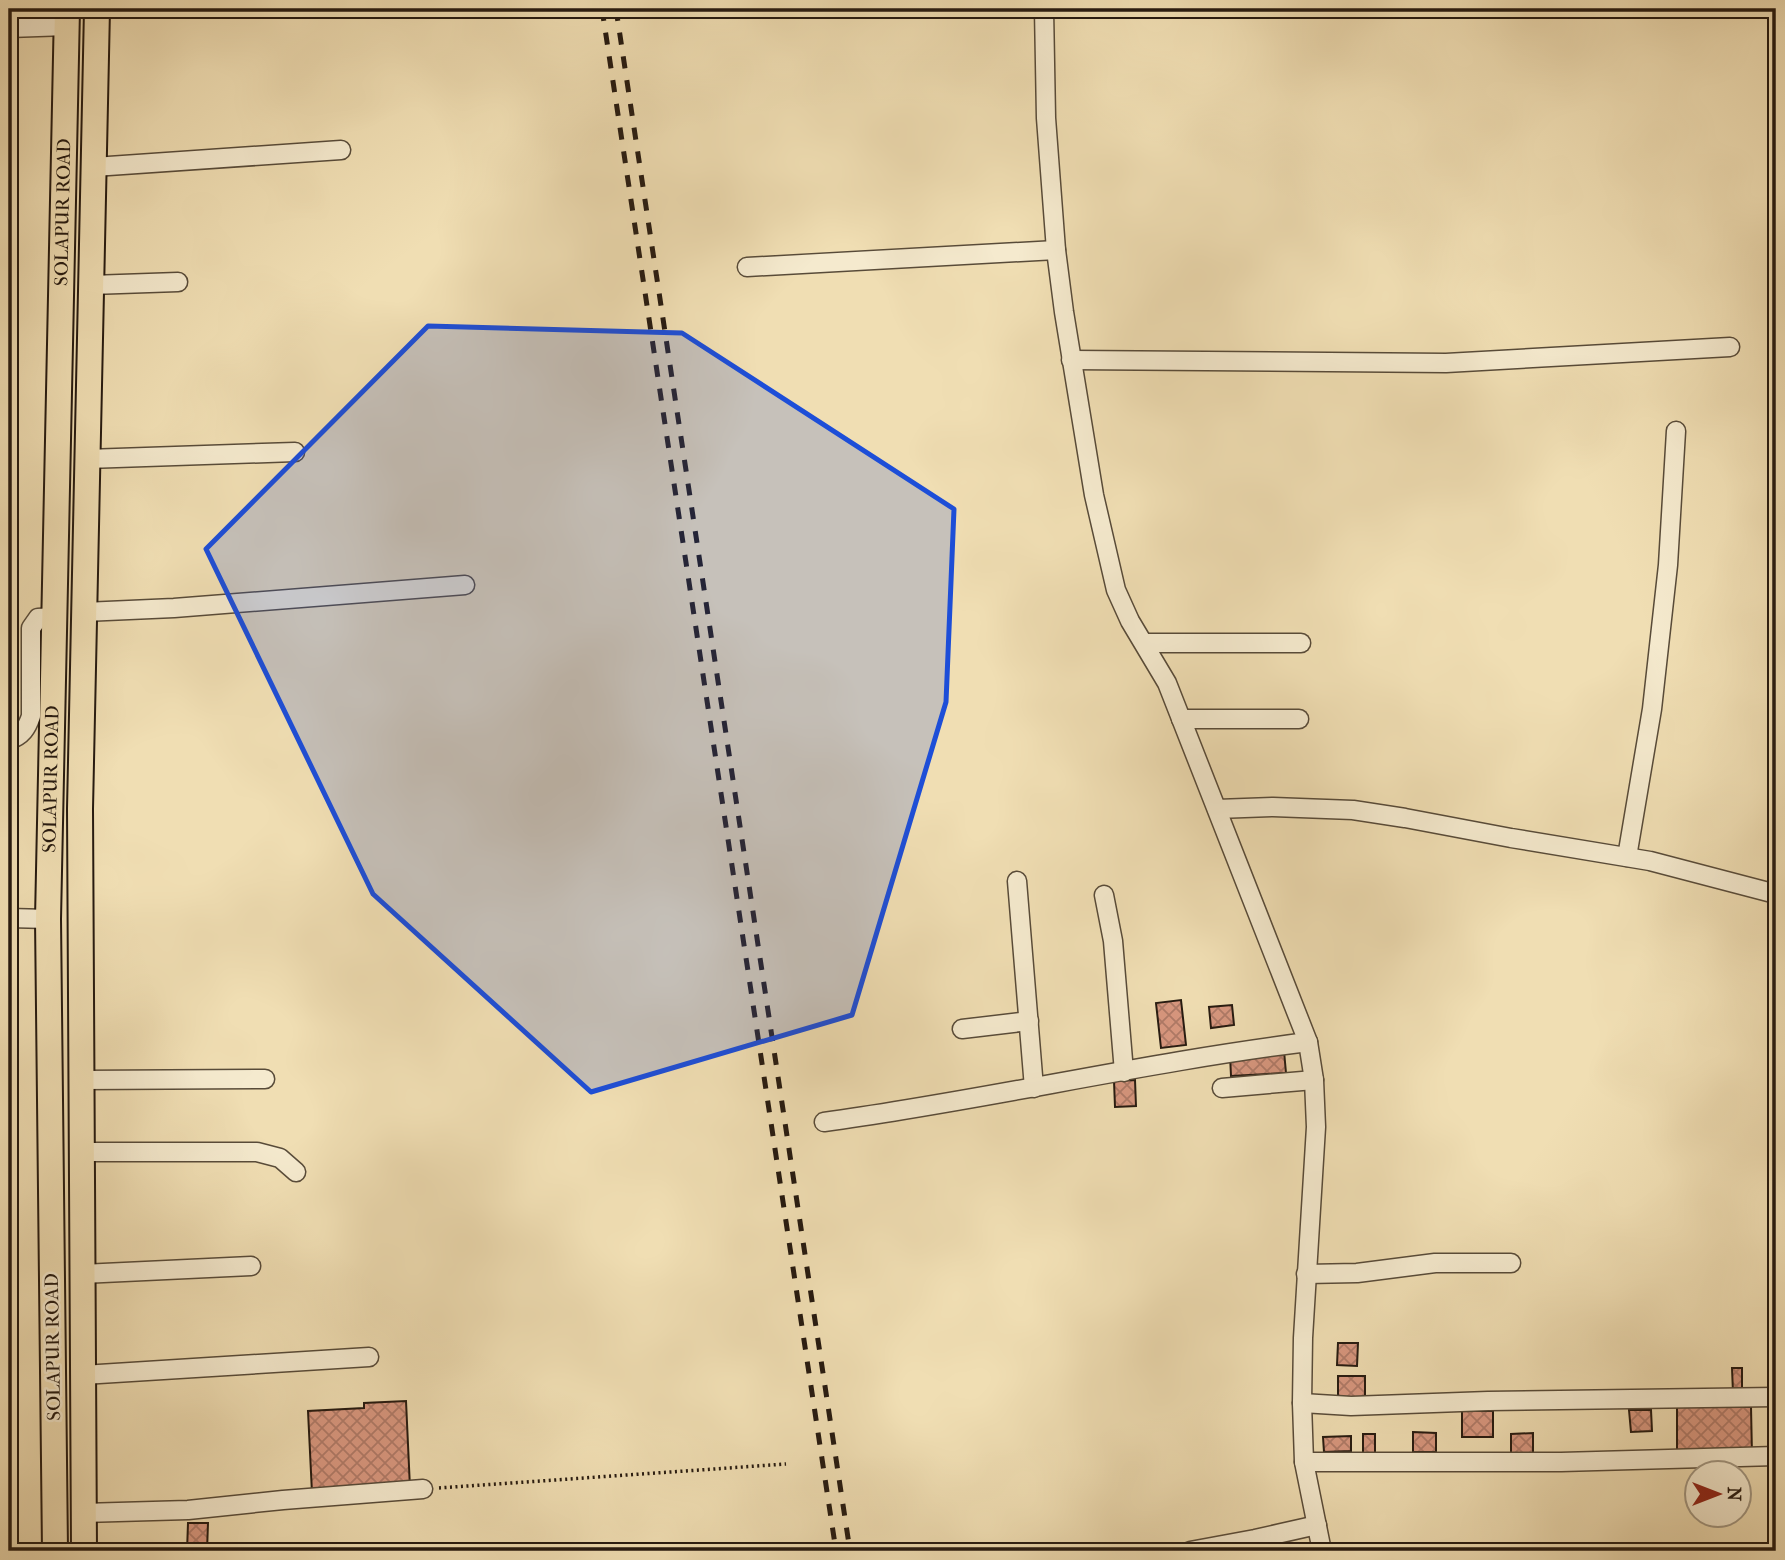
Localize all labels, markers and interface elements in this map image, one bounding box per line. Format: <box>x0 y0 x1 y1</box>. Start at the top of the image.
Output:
street label: SOLAPUR ROAD <box>50 138 75 286</box>
street label: SOLAPUR ROAD <box>38 705 63 853</box>
street label: SOLAPUR ROAD <box>41 1273 65 1421</box>
north arrow <box>1684 1458 1754 1528</box>
text: N <box>1723 1487 1745 1502</box>

